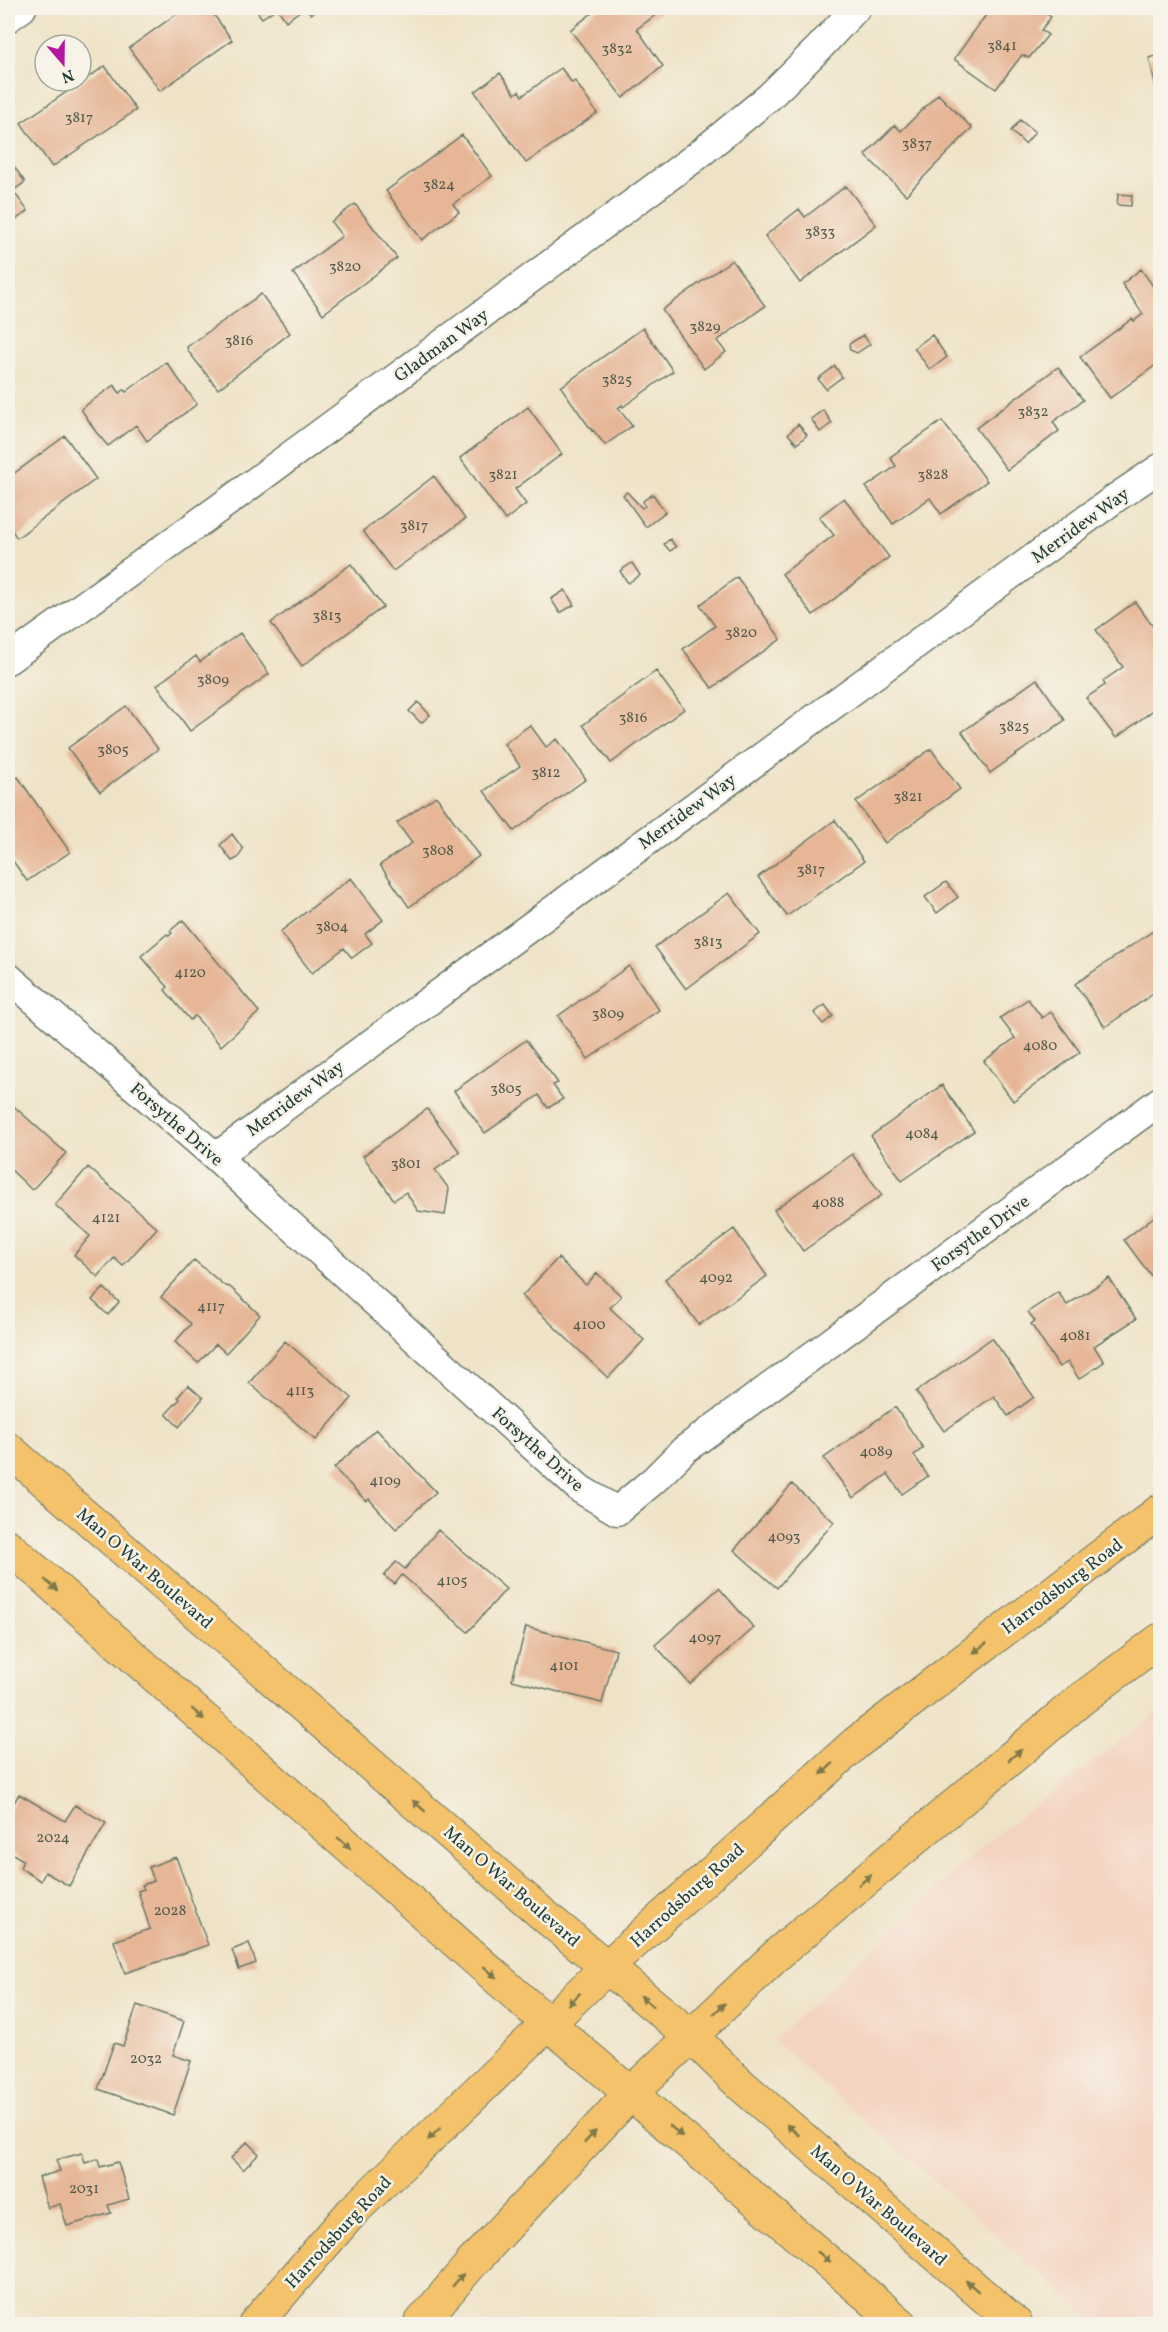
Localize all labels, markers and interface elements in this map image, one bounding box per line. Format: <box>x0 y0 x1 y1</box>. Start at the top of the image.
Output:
north arrow <box>33 33 93 93</box>
house number: 3841 <box>987 36 1017 57</box>
house number: 3832 <box>601 39 633 60</box>
text: N <box>58 63 77 88</box>
house number: 3817 <box>65 108 93 129</box>
house number: 3837 <box>902 134 932 155</box>
house number: 3824 <box>423 175 455 196</box>
house number: 3833 <box>805 222 835 243</box>
house number: 3820 <box>329 257 361 278</box>
street label: Gladman Way <box>390 303 494 389</box>
house number: 3829 <box>689 317 721 338</box>
house number: 3816 <box>225 331 253 352</box>
house number: 3825 <box>602 370 632 391</box>
house number: 3832 <box>1017 402 1049 423</box>
house number: 3821 <box>488 465 518 486</box>
house number: 3828 <box>918 465 949 486</box>
street label: Merridew Way <box>1027 482 1135 570</box>
house number: 3817 <box>400 516 428 537</box>
house number: 3813 <box>313 606 341 627</box>
house number: 3820 <box>725 623 757 644</box>
house number: 3809 <box>197 670 229 691</box>
house number: 3816 <box>619 708 647 729</box>
house number: 3825 <box>999 717 1029 738</box>
house number: 3805 <box>97 740 129 761</box>
house number: 3812 <box>531 763 561 784</box>
street label: Merridew Way <box>634 768 742 856</box>
house number: 3821 <box>893 787 923 808</box>
house number: 3808 <box>422 841 454 862</box>
house number: 3817 <box>797 860 825 881</box>
house number: 3804 <box>316 917 348 938</box>
house number: 3813 <box>694 932 722 953</box>
house number: 4120 <box>174 963 206 984</box>
house number: 3809 <box>592 1004 624 1025</box>
house number: 4080 <box>1023 1036 1057 1057</box>
street label: Merridew Way <box>242 1055 350 1143</box>
street label: Forsythe Drive <box>124 1077 228 1173</box>
house number: 3805 <box>490 1079 522 1100</box>
house number: 4084 <box>905 1124 939 1145</box>
house number: 3801 <box>391 1154 421 1175</box>
street label: Forsythe Drive <box>926 1190 1035 1279</box>
house number: 4088 <box>812 1193 844 1214</box>
house number: 4121 <box>92 1208 120 1229</box>
house number: 4092 <box>699 1268 733 1289</box>
house number: 4117 <box>197 1297 225 1318</box>
house number: 4100 <box>572 1315 606 1336</box>
house number: 4081 <box>1059 1326 1091 1347</box>
house number: 4113 <box>286 1381 314 1402</box>
street label: Forsythe Drive <box>485 1402 589 1498</box>
house number: 4089 <box>859 1442 893 1463</box>
house number: 4109 <box>369 1471 401 1492</box>
street label: Man O War Boulevard <box>70 1503 218 1636</box>
house number: 4093 <box>767 1527 801 1548</box>
street label: Harrodsburg Road <box>997 1533 1129 1641</box>
house number: 4105 <box>437 1571 467 1592</box>
one-way arrow <box>44 1578 59 1592</box>
house number: 4097 <box>689 1628 721 1649</box>
one-way arrow <box>973 1642 989 1654</box>
house number: 4101 <box>549 1656 579 1677</box>
one-way arrow <box>190 1707 205 1720</box>
one-way arrow <box>1007 1749 1022 1762</box>
one-way arrow <box>820 1762 835 1776</box>
one-way arrow <box>411 1800 427 1813</box>
street label: Man O War Boulevard <box>437 1821 585 1954</box>
house number: 2024 <box>36 1828 70 1849</box>
one-way arrow <box>336 1836 351 1849</box>
street label: Harrodsburg Road <box>625 1838 751 1954</box>
one-way arrow <box>857 1874 873 1887</box>
house number: 2028 <box>154 1901 186 1922</box>
one-way arrow <box>482 1965 497 1978</box>
one-way arrow <box>568 1991 582 2005</box>
one-way arrow <box>639 1994 655 2007</box>
one-way arrow <box>711 2003 726 2016</box>
house number: 2032 <box>130 2049 162 2070</box>
one-way arrow <box>668 2124 683 2137</box>
one-way arrow <box>786 2124 801 2137</box>
one-way arrow <box>426 2127 441 2141</box>
one-way arrow <box>583 2130 596 2145</box>
street label: Man O War Boulevard <box>804 2140 952 2273</box>
street label: Harrodsburg Road <box>280 2171 398 2295</box>
house number: 2031 <box>69 2179 99 2200</box>
one-way arrow <box>816 2251 832 2264</box>
one-way arrow <box>451 2272 464 2288</box>
one-way arrow <box>964 2279 979 2293</box>

